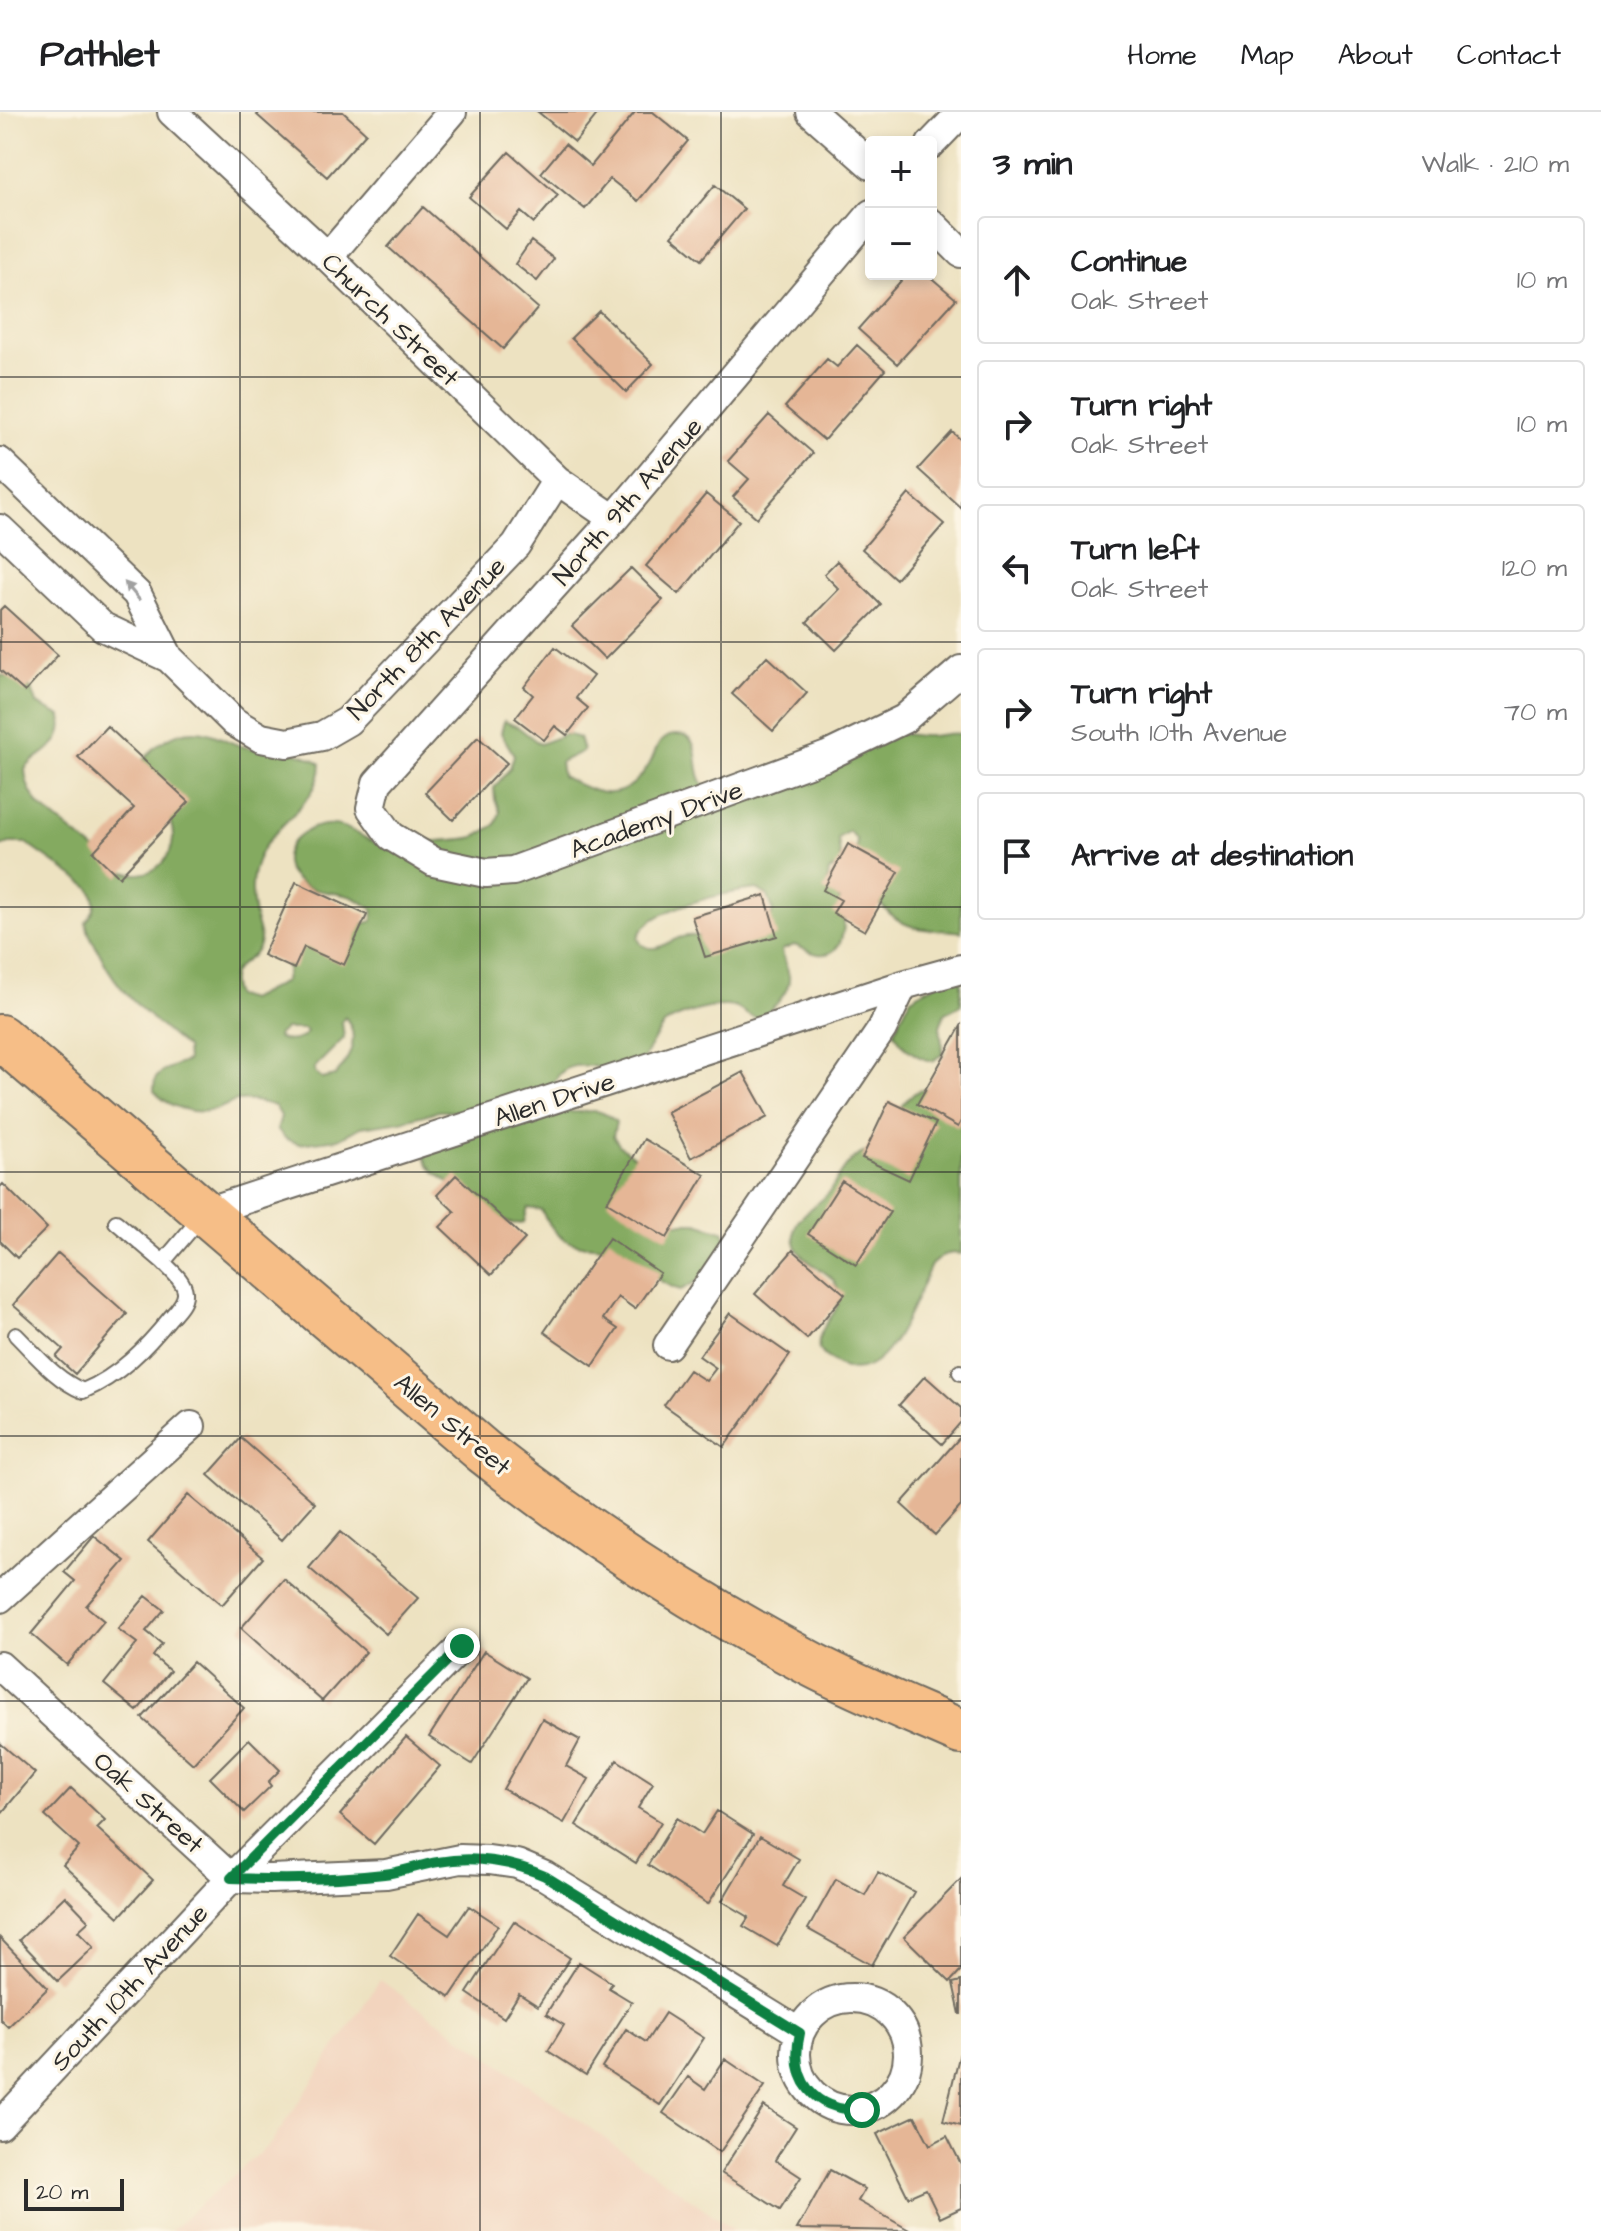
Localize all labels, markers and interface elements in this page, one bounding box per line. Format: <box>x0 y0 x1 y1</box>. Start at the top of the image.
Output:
text: Pathlet <box>40 29 160 81</box>
text: Home <box>1127 36 1197 75</box>
text: Map <box>1241 36 1294 75</box>
text: About <box>1338 36 1413 75</box>
text: Contact <box>1457 36 1561 75</box>
map controls <box>865 136 937 280</box>
button: + <box>865 136 937 208</box>
text: 3 min <box>993 140 1073 188</box>
text: Walk · 210 m <box>1422 146 1569 182</box>
button: − <box>865 208 937 280</box>
text: Continue <box>1071 241 1187 283</box>
street label: Church Street <box>313 245 467 395</box>
icon: ahead <box>995 258 1039 302</box>
text: 10 m <box>1517 262 1567 298</box>
text: Oak Street <box>1071 283 1208 319</box>
text: Turn right <box>1071 385 1212 427</box>
icon: right <box>995 402 1039 446</box>
text: 10 m <box>1517 406 1567 442</box>
street label: North 9th Avenue <box>545 410 711 594</box>
text: Oak Street <box>1071 427 1208 463</box>
text: Turn left <box>1071 529 1199 571</box>
icon: left <box>995 546 1039 590</box>
street label: North 8th Avenue <box>339 549 514 728</box>
text: 120 m <box>1502 550 1567 586</box>
text: Oak Street <box>1071 571 1208 607</box>
one-way arrow <box>124 581 141 601</box>
text: Turn right <box>1071 673 1212 715</box>
icon: right <box>995 690 1039 734</box>
text: 70 m <box>1504 694 1567 730</box>
text: South 10th Avenue <box>1071 715 1287 751</box>
street label: Academy Drive <box>565 772 748 870</box>
icon: arrive <box>995 834 1039 878</box>
text: Arrive at destination <box>1071 835 1353 877</box>
street label: Allen Drive <box>489 1064 619 1136</box>
street label: Allen Street <box>386 1365 519 1485</box>
route end <box>444 1628 480 1664</box>
street label: Oak Street <box>85 1743 212 1862</box>
street label: South 10th Avenue <box>43 1896 217 2079</box>
route start <box>844 2092 880 2128</box>
scale bar <box>24 2175 124 2211</box>
text: 20 m <box>36 2177 88 2208</box>

